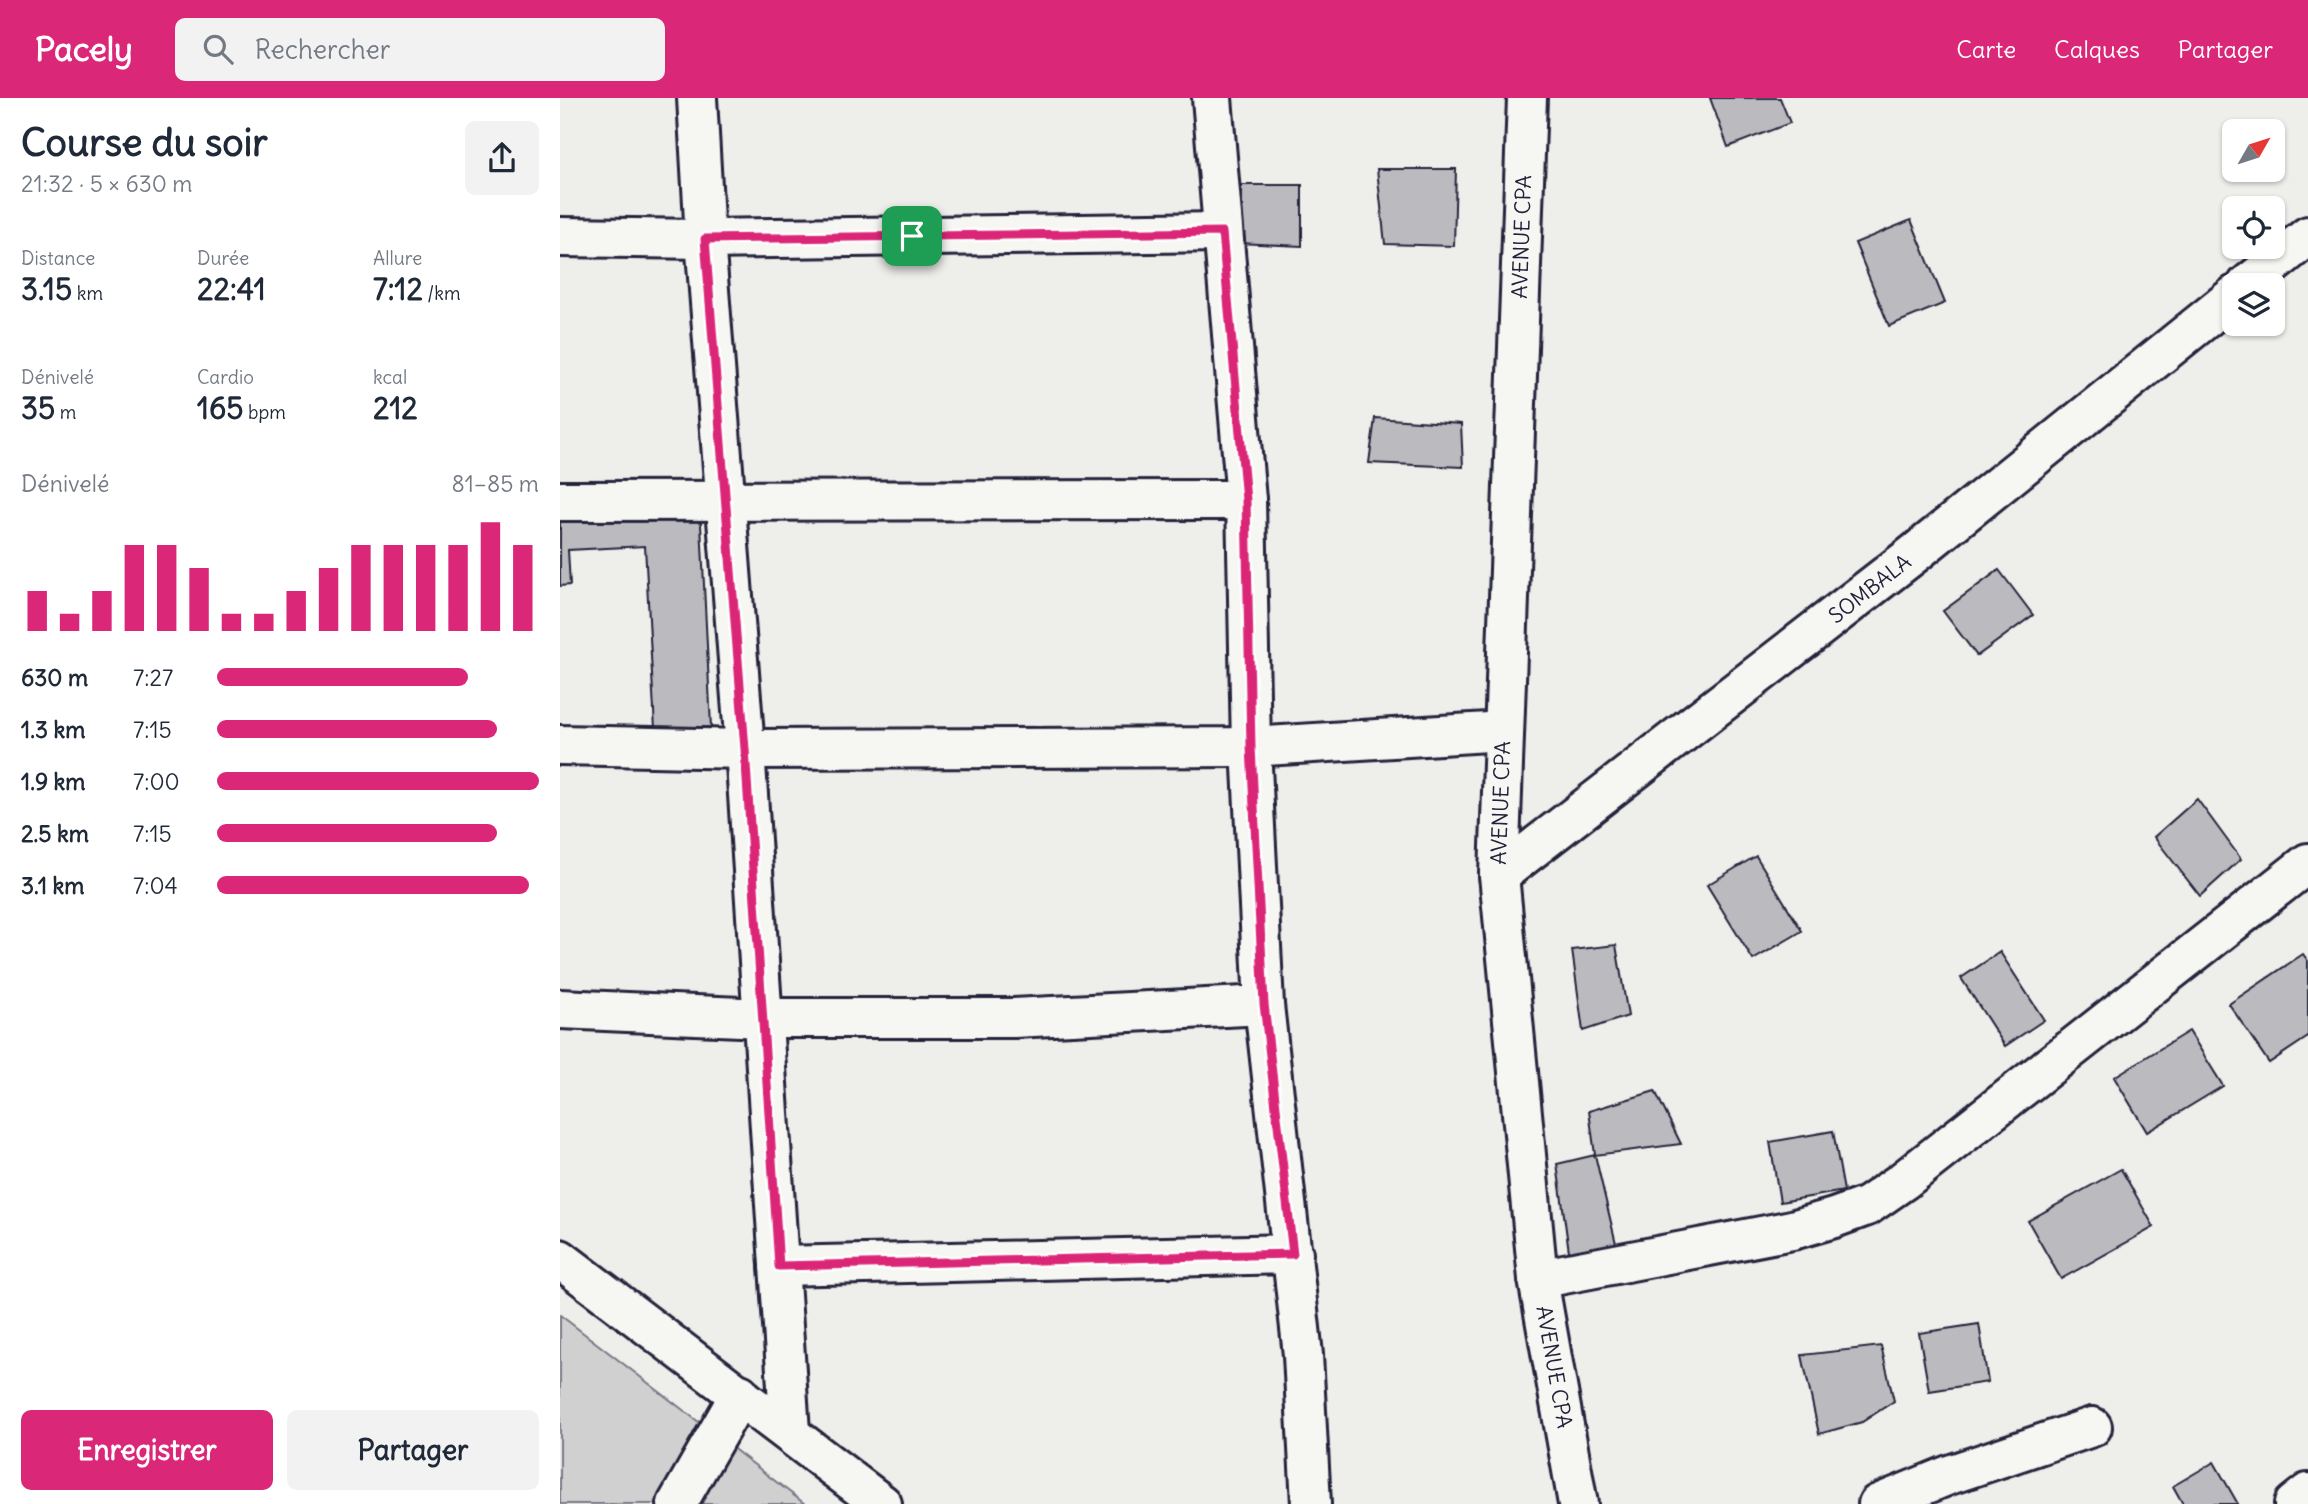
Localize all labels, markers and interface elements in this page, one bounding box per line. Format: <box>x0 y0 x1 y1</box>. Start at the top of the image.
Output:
search box <box>175 18 665 81</box>
text: Pacely <box>35 28 133 70</box>
icon: search <box>199 30 237 68</box>
text: Rechercher <box>255 33 390 66</box>
text: Carte <box>1956 34 2016 64</box>
text: Calques <box>2054 34 2140 64</box>
text: Partager <box>2178 34 2273 64</box>
text: Course du soir <box>21 119 268 166</box>
north arrow <box>2222 119 2286 182</box>
map controls <box>2222 119 2285 336</box>
button: share <box>465 121 539 195</box>
text: 21:32 · 5 × 630 m <box>21 169 193 198</box>
street label: AVENUE CPA <box>1506 175 1537 299</box>
button: locate <box>2222 196 2285 259</box>
pin <box>882 206 942 266</box>
icon: arrive <box>893 217 931 255</box>
text: Distance <box>21 246 95 270</box>
text: Durée <box>197 246 249 270</box>
text: Allure <box>373 246 422 270</box>
text: 3.15 <box>21 270 72 308</box>
text: 22:41 <box>197 270 266 308</box>
text: 7:12 <box>373 270 423 308</box>
button: layers <box>2222 273 2285 336</box>
text: km <box>72 281 103 305</box>
text: /km <box>423 281 461 305</box>
text: Dénivelé <box>21 365 94 389</box>
text: Cardio <box>197 365 254 389</box>
text: kcal <box>373 365 407 389</box>
text: 35 <box>21 389 55 427</box>
text: 165 <box>197 389 243 427</box>
text: 212 <box>373 389 418 427</box>
text: m <box>55 400 76 424</box>
text: bpm <box>243 400 286 424</box>
text: Dénivelé <box>21 469 109 498</box>
text: 81–85 m <box>451 469 539 498</box>
street label: SOMBALA <box>1823 548 1916 629</box>
text: 630 m <box>21 663 88 692</box>
text: 7:27 <box>133 663 173 692</box>
text: 1.3 km <box>21 715 85 744</box>
text: 7:15 <box>133 715 172 744</box>
street label: AVENUE CPA <box>1485 741 1516 865</box>
text: 1.9 km <box>21 767 86 796</box>
text: 7:00 <box>133 767 180 796</box>
text: 2.5 km <box>21 819 89 848</box>
text: 7:15 <box>133 819 172 848</box>
text: 3.1 km <box>21 871 84 900</box>
text: 7:04 <box>133 871 178 900</box>
street label: AVENUE CPA <box>1530 1304 1579 1430</box>
button: Enregistrer <box>21 1410 273 1490</box>
button: Partager <box>287 1410 539 1490</box>

